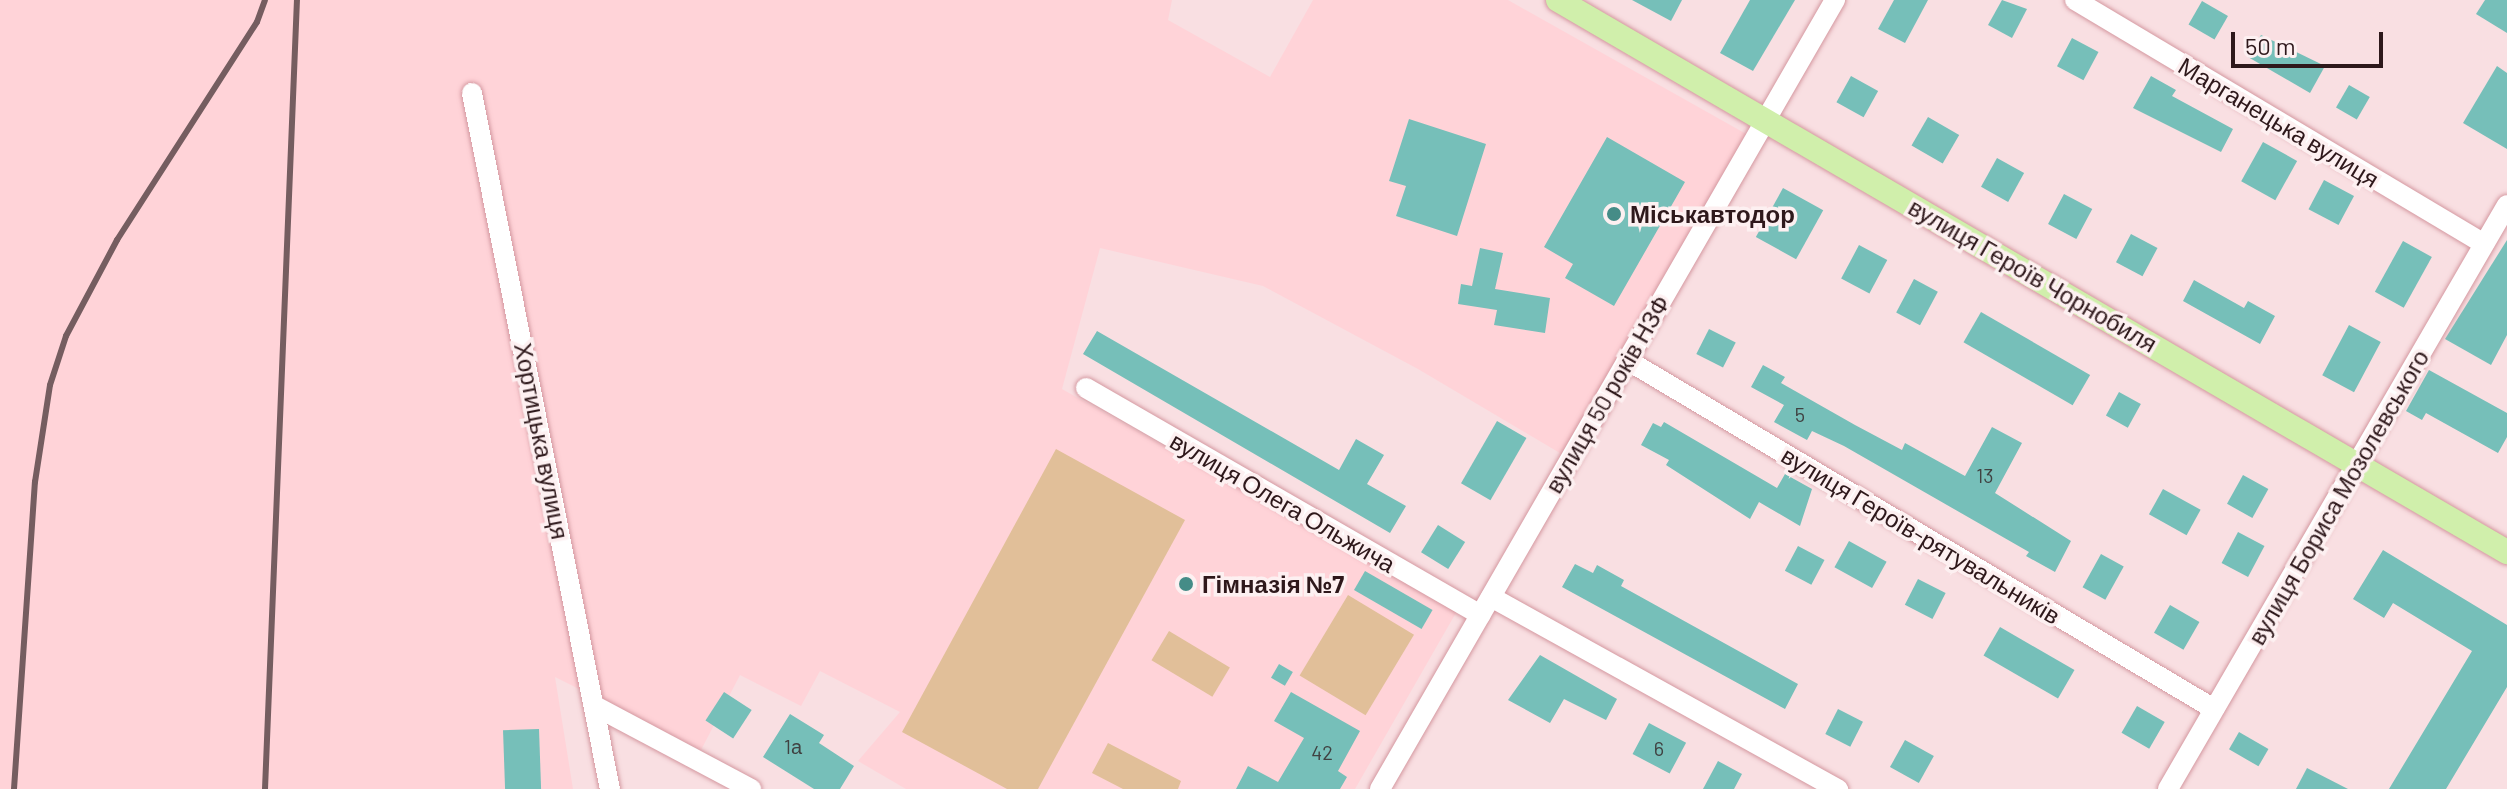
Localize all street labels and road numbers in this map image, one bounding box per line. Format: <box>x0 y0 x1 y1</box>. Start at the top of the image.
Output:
street label: Марганецька вулиця <box>2174 51 2384 193</box>
street label: вулиця Героїв Чорнобиля <box>1904 192 2162 358</box>
street label: вулиця 50 років НЗФ <box>1539 290 1675 498</box>
street label: Хортицька вулиця <box>509 340 575 542</box>
street label: вулиця Бориса Мозолевського <box>2242 344 2434 650</box>
street label: вулиця Олега Ольжича <box>1165 426 1401 578</box>
street label: вулиця Героїв-рятувальників <box>1776 440 2066 630</box>

